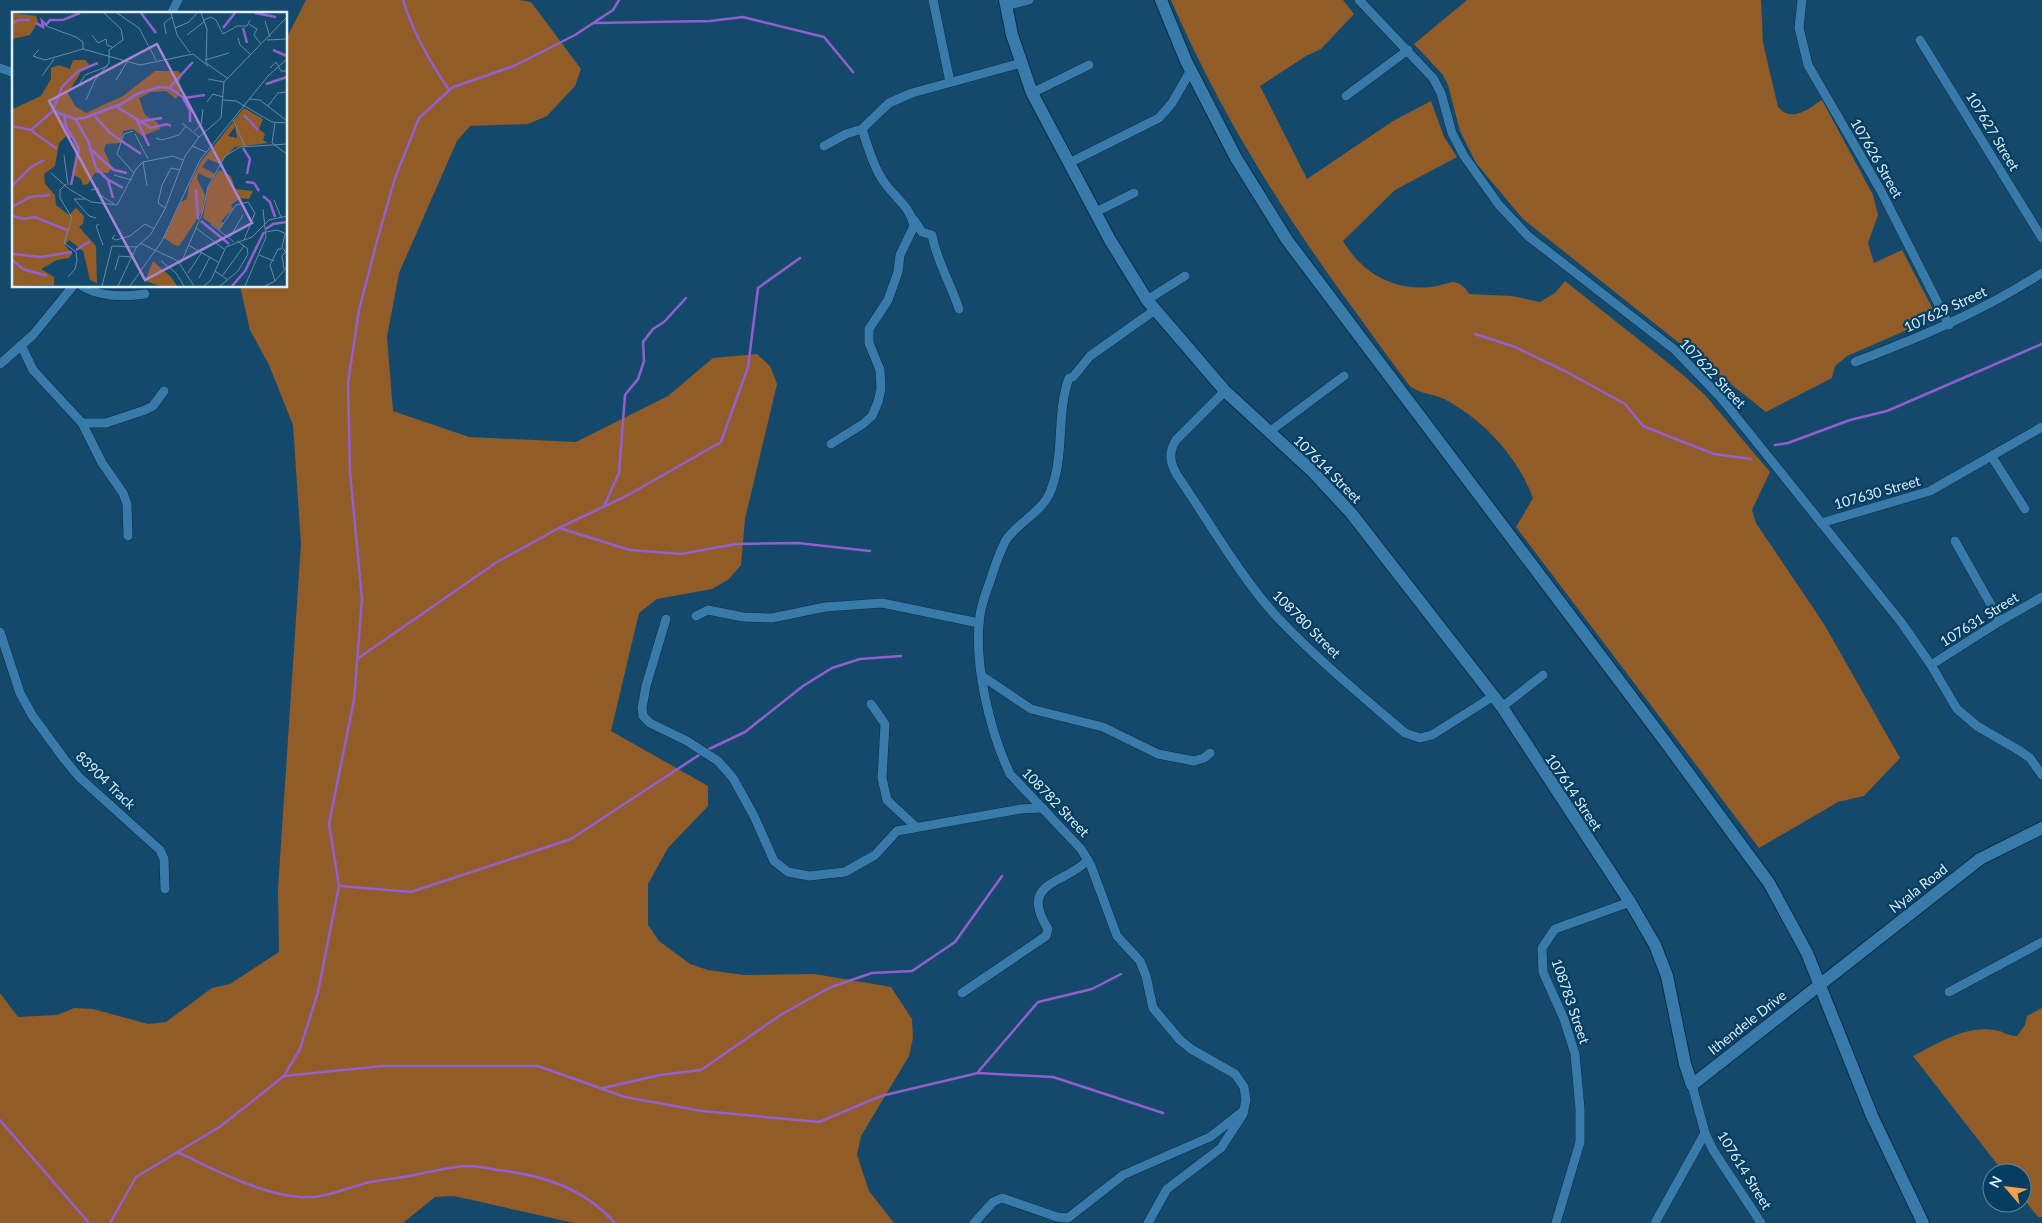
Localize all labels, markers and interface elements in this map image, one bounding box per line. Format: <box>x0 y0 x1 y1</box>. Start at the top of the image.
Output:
inset map <box>12 12 288 288</box>
street label: 107627 Street <box>1963 88 2023 174</box>
street label: 107626 Street <box>1847 115 1907 201</box>
street label: 107629 Street <box>1901 282 1989 336</box>
street label: 107622 Street <box>1676 335 1750 411</box>
street label: 107614 Street <box>1290 431 1366 507</box>
street label: 107630 Street <box>1832 472 1922 512</box>
street label: 108780 Street <box>1269 586 1345 662</box>
street label: 107631 Street <box>1937 588 2021 650</box>
street label: 83904 Track <box>73 747 140 813</box>
street label: 107614 Street <box>1542 750 1606 834</box>
street label: 108782 Street <box>1019 764 1093 840</box>
street label: Nyala Road <box>1885 860 1951 916</box>
street label: 108783 Street <box>1548 956 1594 1046</box>
street label: Ithendele Drive <box>1704 986 1790 1058</box>
street label: 107614 Street <box>1714 1128 1776 1212</box>
north arrow <box>1982 1163 2032 1213</box>
text: N <box>1985 1173 2005 1190</box>

